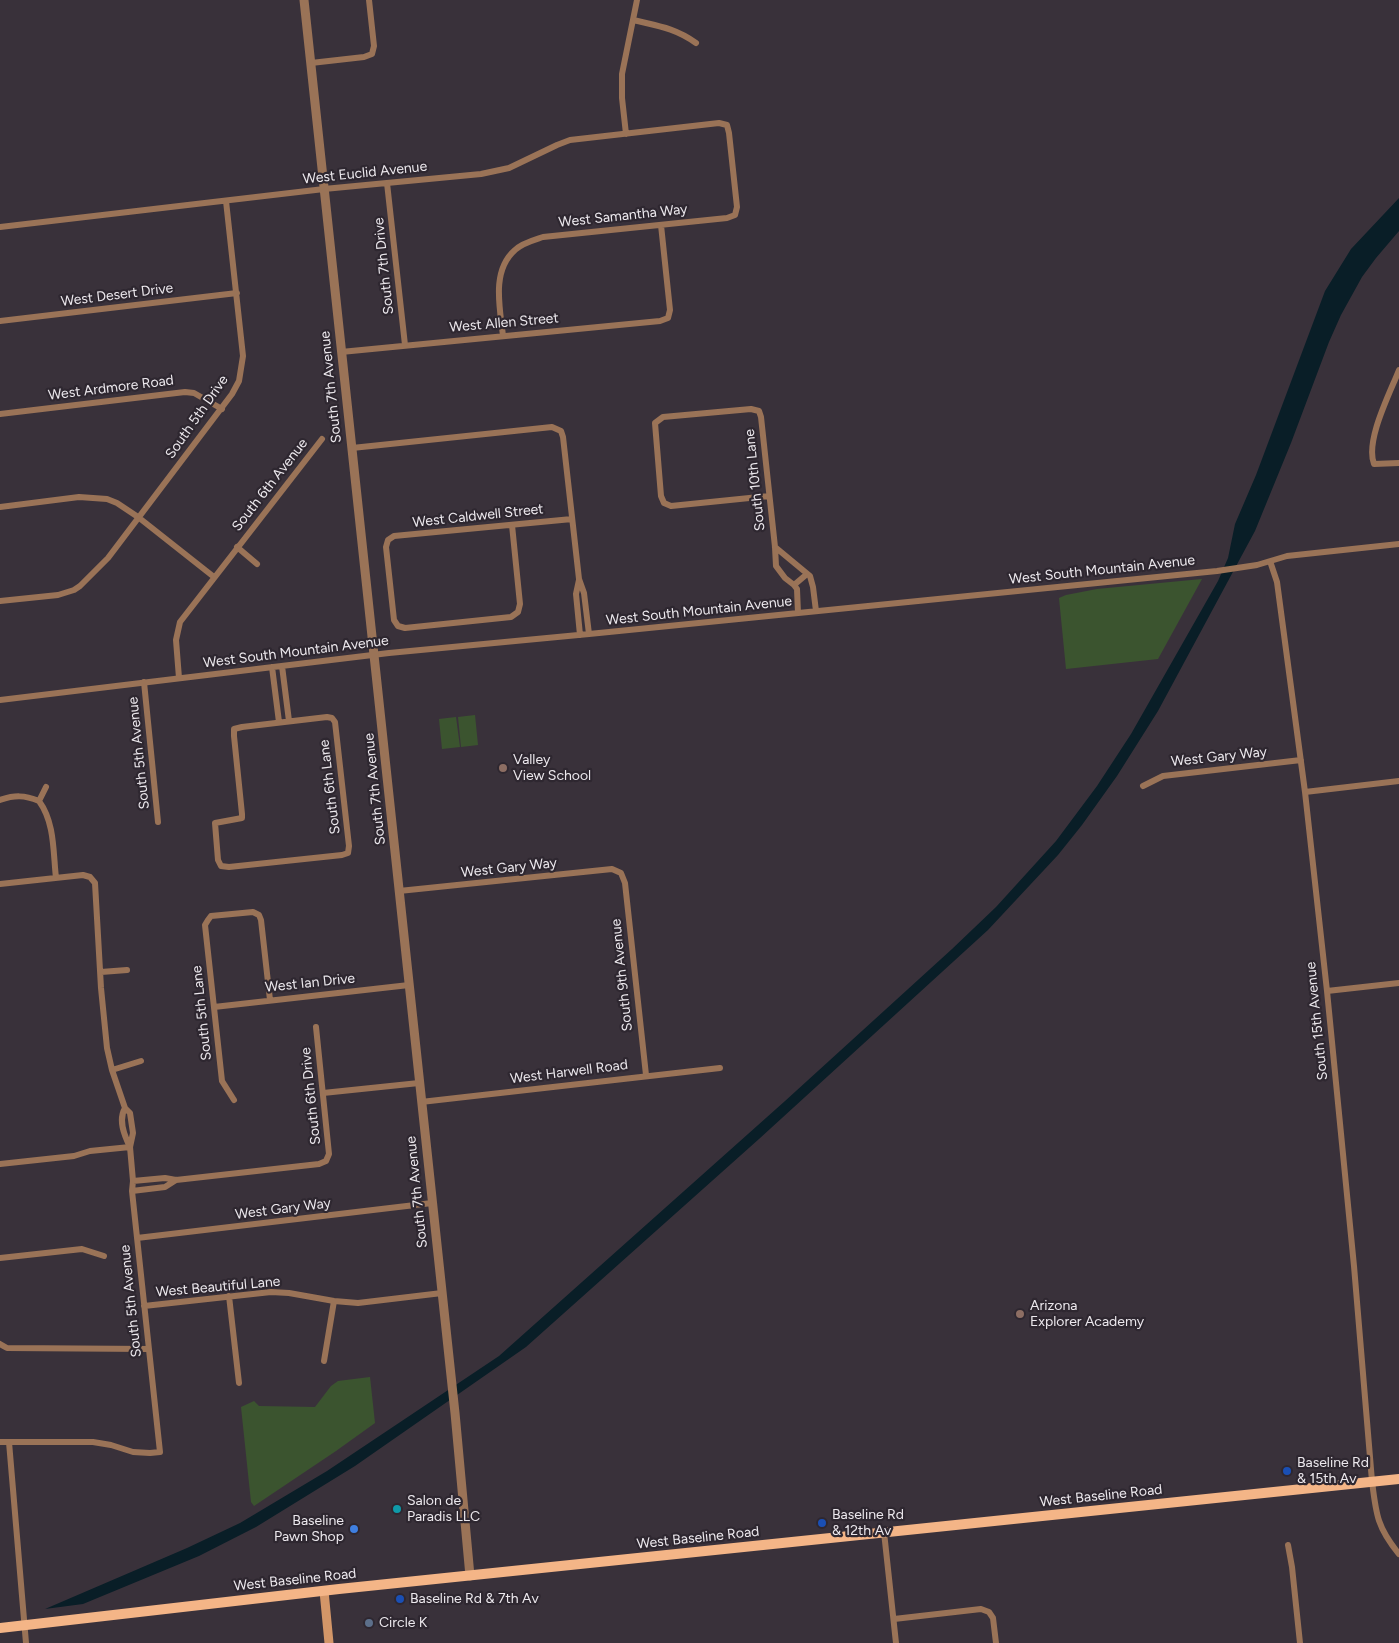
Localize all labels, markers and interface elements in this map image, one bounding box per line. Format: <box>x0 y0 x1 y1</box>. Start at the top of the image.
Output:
street label: West Euclid Avenue <box>302 158 428 188</box>
street label: West Samantha Way <box>558 201 688 231</box>
street label: South 7th Drive <box>371 217 397 315</box>
street label: West Desert Drive <box>60 280 174 310</box>
street label: West Allen Street <box>449 310 559 336</box>
street label: South 7th Avenue <box>317 330 345 444</box>
street label: West Ardmore Road <box>47 372 175 404</box>
street label: South 5th Drive <box>162 372 232 462</box>
street label: South 10th Lane <box>741 428 769 532</box>
street label: South 6th Avenue <box>229 435 311 535</box>
street label: West Caldwell Street <box>412 501 544 531</box>
street label: West South Mountain Avenue <box>1008 552 1196 588</box>
street label: West South Mountain Avenue <box>605 593 793 629</box>
street label: West South Mountain Avenue <box>202 632 390 672</box>
street label: South 5th Avenue <box>125 696 153 810</box>
street label: South 7th Avenue <box>361 732 389 846</box>
street label: South 6th Lane <box>316 739 344 835</box>
street label: West Gary Way <box>1170 744 1268 770</box>
place label: Valley View School <box>513 752 591 784</box>
marker: Valley View School <box>497 762 509 774</box>
street label: West Gary Way <box>460 855 558 881</box>
street label: South 9th Avenue <box>608 918 636 1032</box>
street label: South 15th Avenue <box>1302 961 1332 1081</box>
street label: South 5th Lane <box>189 965 215 1061</box>
street label: West Ian Drive <box>264 970 356 996</box>
street label: South 6th Drive <box>298 1046 324 1146</box>
street label: West Harwell Road <box>509 1056 629 1088</box>
street label: South 7th Avenue <box>403 1135 431 1249</box>
street label: West Gary Way <box>234 1195 332 1223</box>
street label: South 5th Avenue <box>117 1244 145 1358</box>
street label: West Beautiful Lane <box>155 1273 281 1301</box>
place label: Arizona Explorer Academy <box>1030 1298 1144 1330</box>
marker: Arizona Explorer Academy <box>1014 1308 1026 1320</box>
place label: Baseline Rd & 15th Av <box>1297 1455 1369 1488</box>
marker: Baseline Rd & 15th Av <box>1281 1465 1293 1477</box>
street label: West Baseline Road <box>1039 1481 1163 1511</box>
place label: Salon de Paradis LLC <box>407 1493 480 1525</box>
marker: Salon de Paradis LLC <box>391 1503 403 1515</box>
place label: Baseline Rd & 12th Av <box>832 1507 904 1540</box>
place label: Baseline Pawn Shop <box>274 1513 344 1545</box>
marker: Baseline Rd & 12th Av <box>816 1517 828 1529</box>
marker: Baseline Pawn Shop <box>348 1523 360 1535</box>
street label: West Baseline Road <box>636 1523 760 1553</box>
street label: West Baseline Road <box>233 1565 357 1595</box>
place label: Baseline Rd & 7th Av <box>410 1591 539 1607</box>
marker: Baseline Rd & 7th Av <box>394 1593 406 1605</box>
place label: Circle K <box>379 1615 427 1631</box>
marker: Circle K <box>363 1617 375 1629</box>

